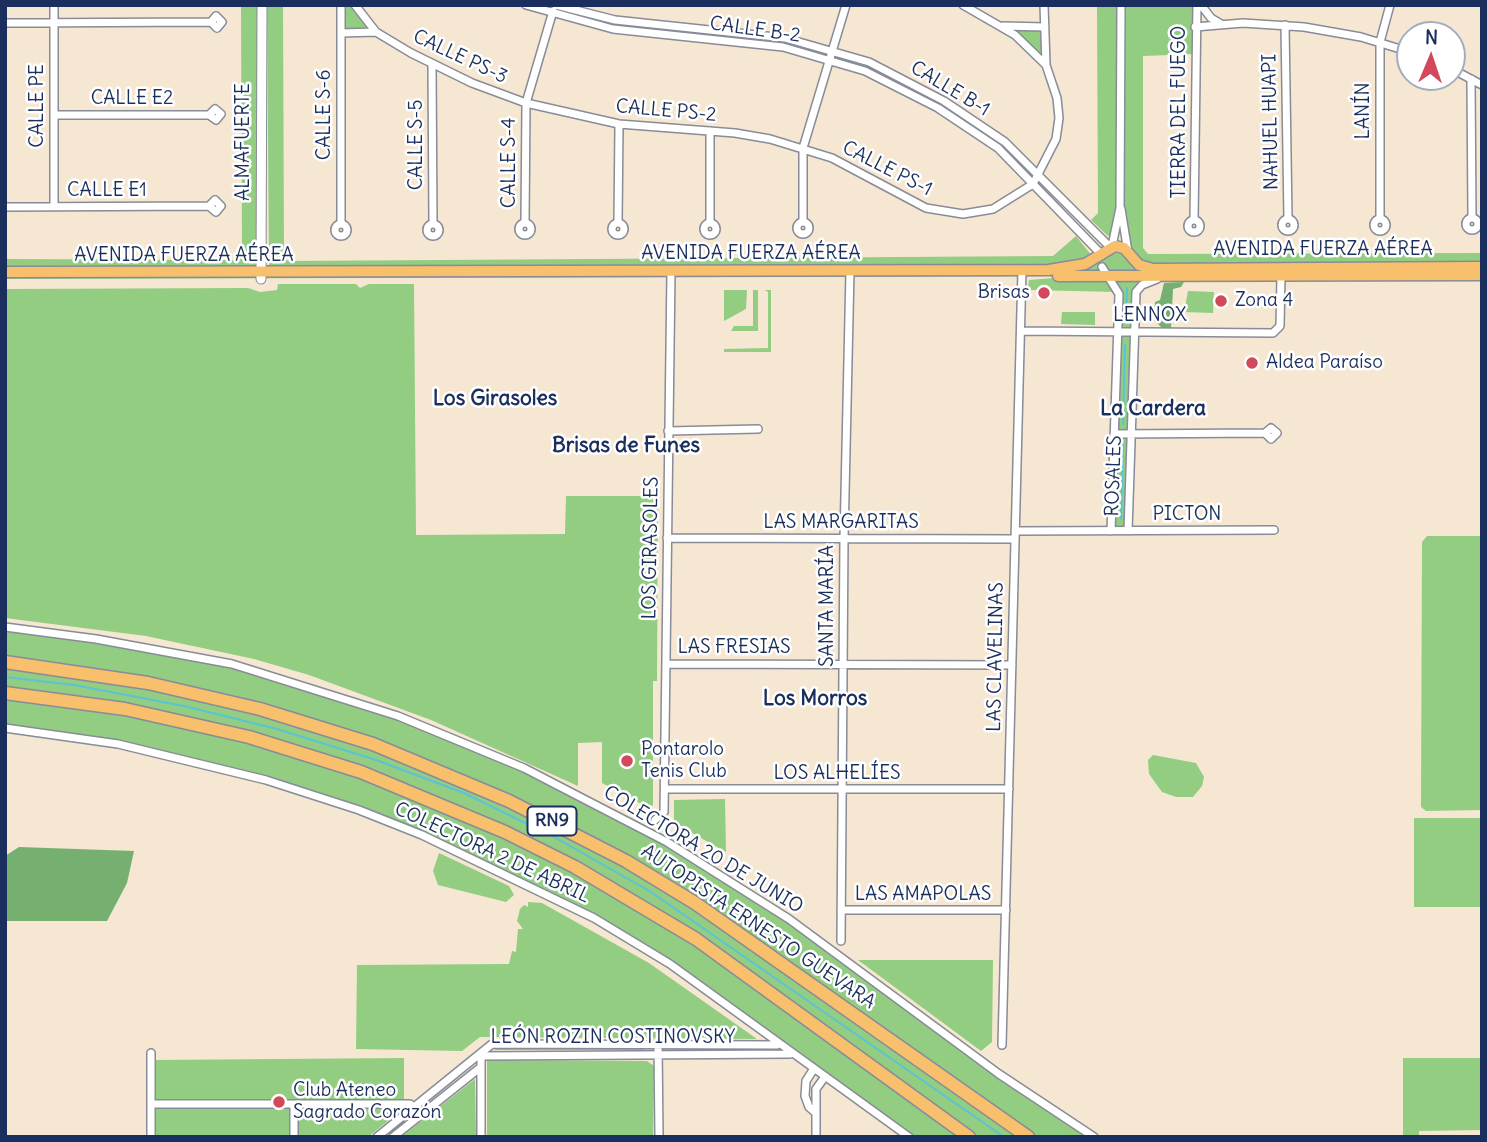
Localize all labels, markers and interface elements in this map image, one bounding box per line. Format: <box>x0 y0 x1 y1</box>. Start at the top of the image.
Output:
street label: CALLE B-2 <box>708 12 802 48</box>
north arrow <box>1396 21 1466 91</box>
street label: CALLE PS-3 <box>409 25 511 89</box>
text: N <box>1425 25 1439 49</box>
street label: TIERRA DEL FUEGO <box>1169 26 1191 198</box>
street label: NAHUEL HUAPI <box>1258 54 1284 190</box>
street label: CALLE B-1 <box>906 56 994 122</box>
street label: CALLE PE <box>27 64 49 148</box>
street label: CALLE S-6 <box>314 70 336 160</box>
street label: LANÍN <box>1353 82 1375 140</box>
street label: ALMAFUERTE <box>233 83 255 201</box>
street label: CALLE E2 <box>91 88 173 110</box>
street label: CALLE PS-2 <box>615 95 717 127</box>
street label: CALLE S-5 <box>406 100 428 190</box>
street label: CALLE S-4 <box>499 118 521 208</box>
street label: CALLE PS-1 <box>838 137 936 201</box>
street label: CALLE E1 <box>67 180 147 202</box>
street label: AVENIDA FUERZA AÉREA <box>1213 239 1433 261</box>
street label: AVENIDA FUERZA AÉREA <box>641 243 861 265</box>
street label: AVENIDA FUERZA AÉREA <box>74 245 294 267</box>
place label: Brisas <box>977 282 1030 304</box>
marker: Brisas <box>1036 285 1052 301</box>
place label: Zona 4 <box>1235 290 1293 312</box>
marker: Zona 4 <box>1213 293 1229 309</box>
street label: LENNOX <box>1113 305 1187 327</box>
place label: Aldea Paraíso <box>1266 352 1383 374</box>
marker: Aldea Paraíso <box>1244 355 1260 371</box>
district label: Los Girasoles <box>433 386 557 412</box>
district label: La Cardera <box>1100 396 1206 422</box>
district label: Brisas de Funes <box>552 433 700 459</box>
street label: ROSALES <box>1101 435 1127 517</box>
street label: LOS GIRASOLES <box>638 476 664 620</box>
street label: PICTON <box>1153 504 1221 526</box>
street label: LAS MARGARITAS <box>763 512 919 534</box>
street label: SANTA MARÍA <box>817 545 839 667</box>
street label: LAS CLAVELINAS <box>983 582 1009 732</box>
street label: LAS FRESIAS <box>677 637 791 659</box>
district label: Los Morros <box>763 686 867 712</box>
place label: Pontarolo Tenis Club <box>641 739 727 783</box>
marker: Pontarolo Tenis Club <box>619 753 635 769</box>
street label: LOS ALHELÍES <box>774 763 900 785</box>
street label: COLECTORA 20 DE JUNIO <box>599 781 807 919</box>
street label: COLECTORA 2 DE ABRIL <box>391 798 593 908</box>
road number: RN9 <box>528 806 576 836</box>
street label: AUTOPISTA ERNESTO GUEVARA <box>637 840 879 1014</box>
street label: LAS AMAPOLAS <box>855 884 991 906</box>
street label: LEÓN ROZIN COSTINOVSKY <box>491 1027 735 1049</box>
place label: Club Ateneo Sagrado Corazón <box>293 1080 442 1124</box>
marker: Club Ateneo Sagrado Corazón <box>271 1094 287 1110</box>

